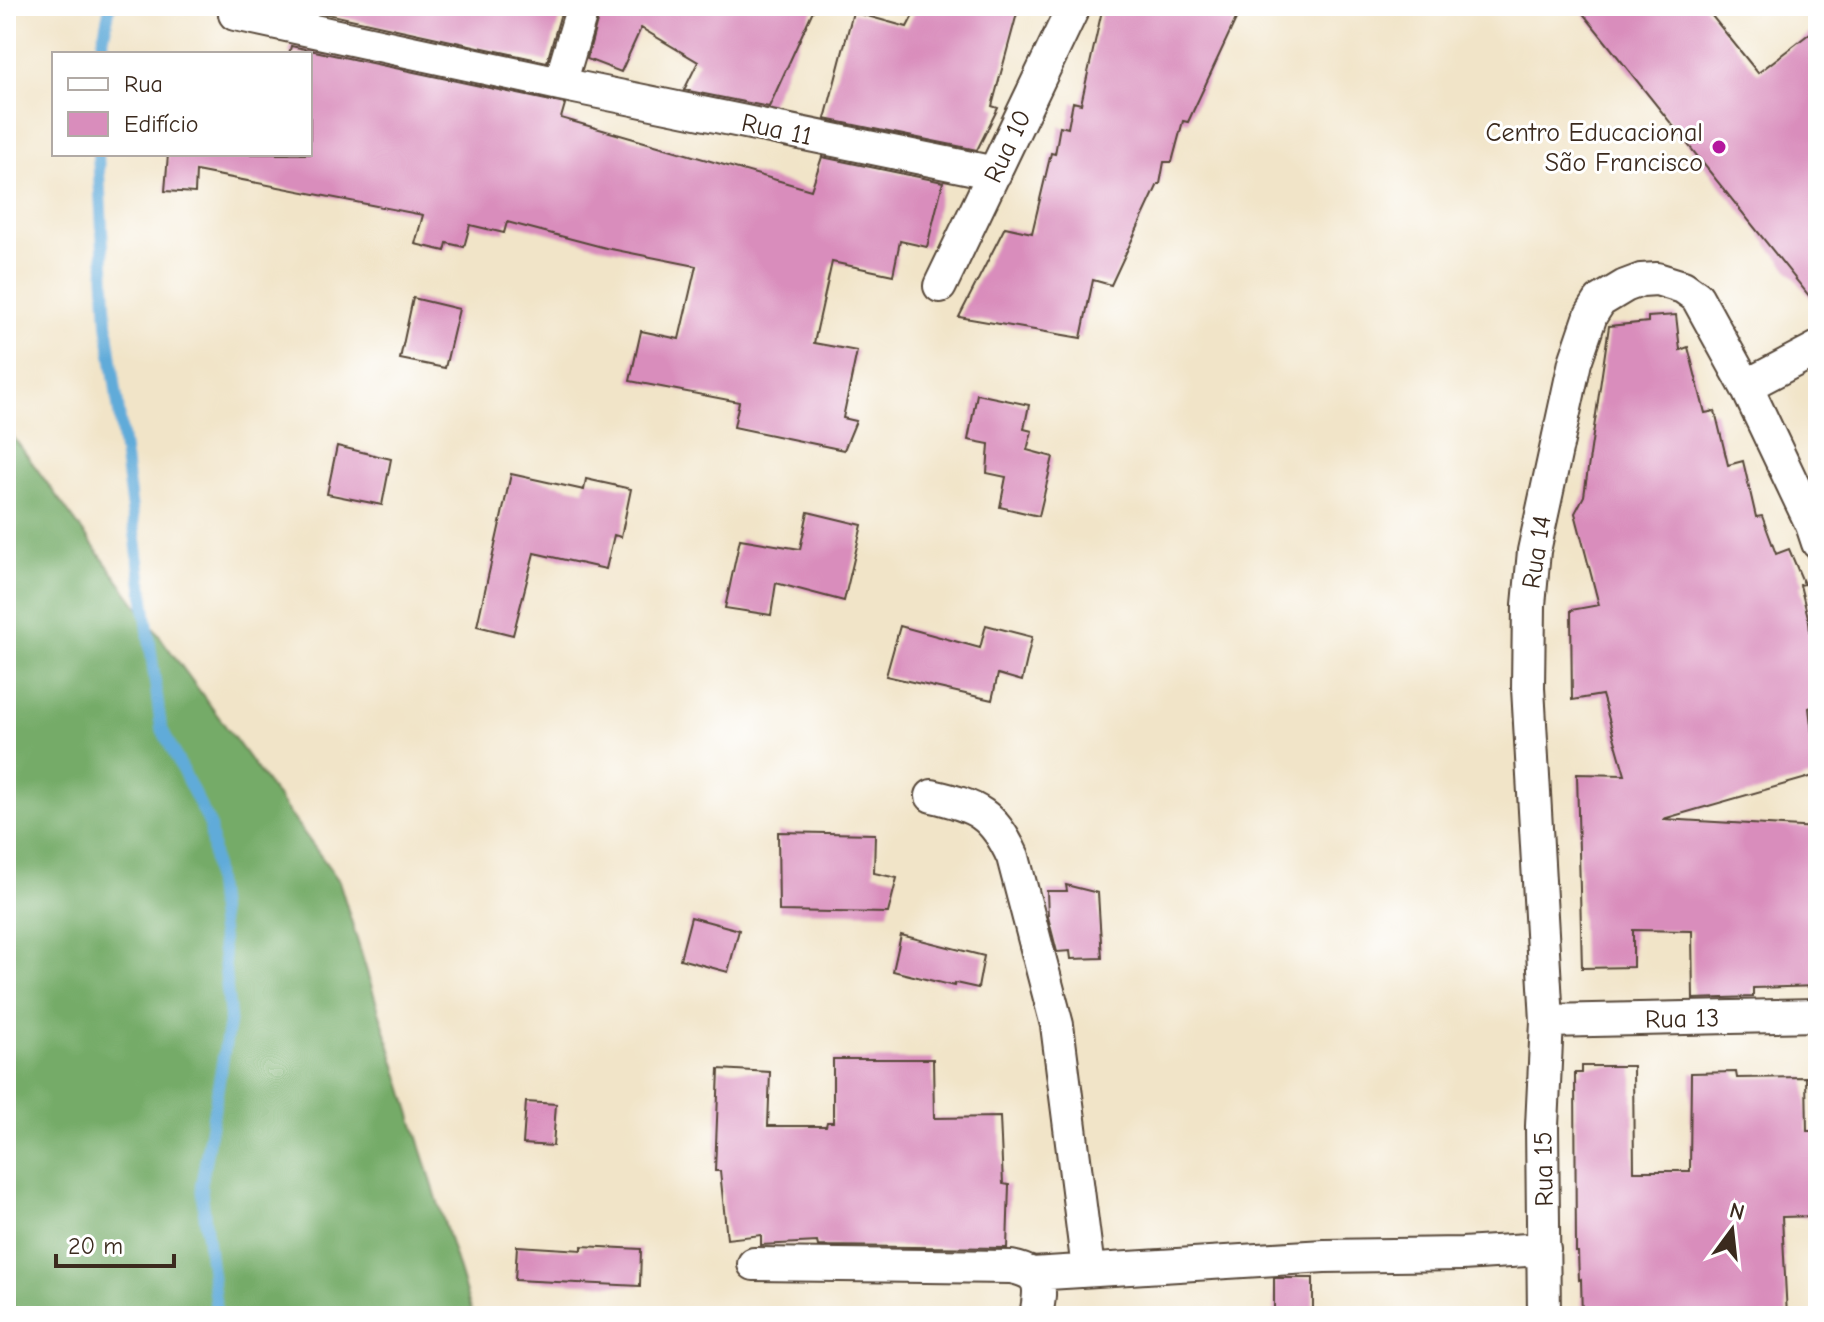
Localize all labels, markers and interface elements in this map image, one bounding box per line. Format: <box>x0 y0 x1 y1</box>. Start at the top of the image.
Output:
legend <box>52 52 312 156</box>
text: Rua <box>124 70 163 98</box>
street label: Rua 10 <box>978 105 1038 188</box>
street label: Rua 11 <box>739 108 815 152</box>
text: Edifício <box>124 110 199 138</box>
place label: Centro Educacional São Francisco <box>1486 118 1703 178</box>
marker: Centro Educacional São Francisco <box>1710 138 1728 156</box>
street label: Rua 14 <box>1516 513 1558 591</box>
street label: Rua 13 <box>1645 1003 1719 1035</box>
street label: Rua 15 <box>1528 1131 1560 1207</box>
north arrow <box>1692 1190 1772 1270</box>
text: N <box>1727 1197 1747 1226</box>
scale bar <box>56 1218 174 1268</box>
text: 20 m <box>68 1232 123 1260</box>

